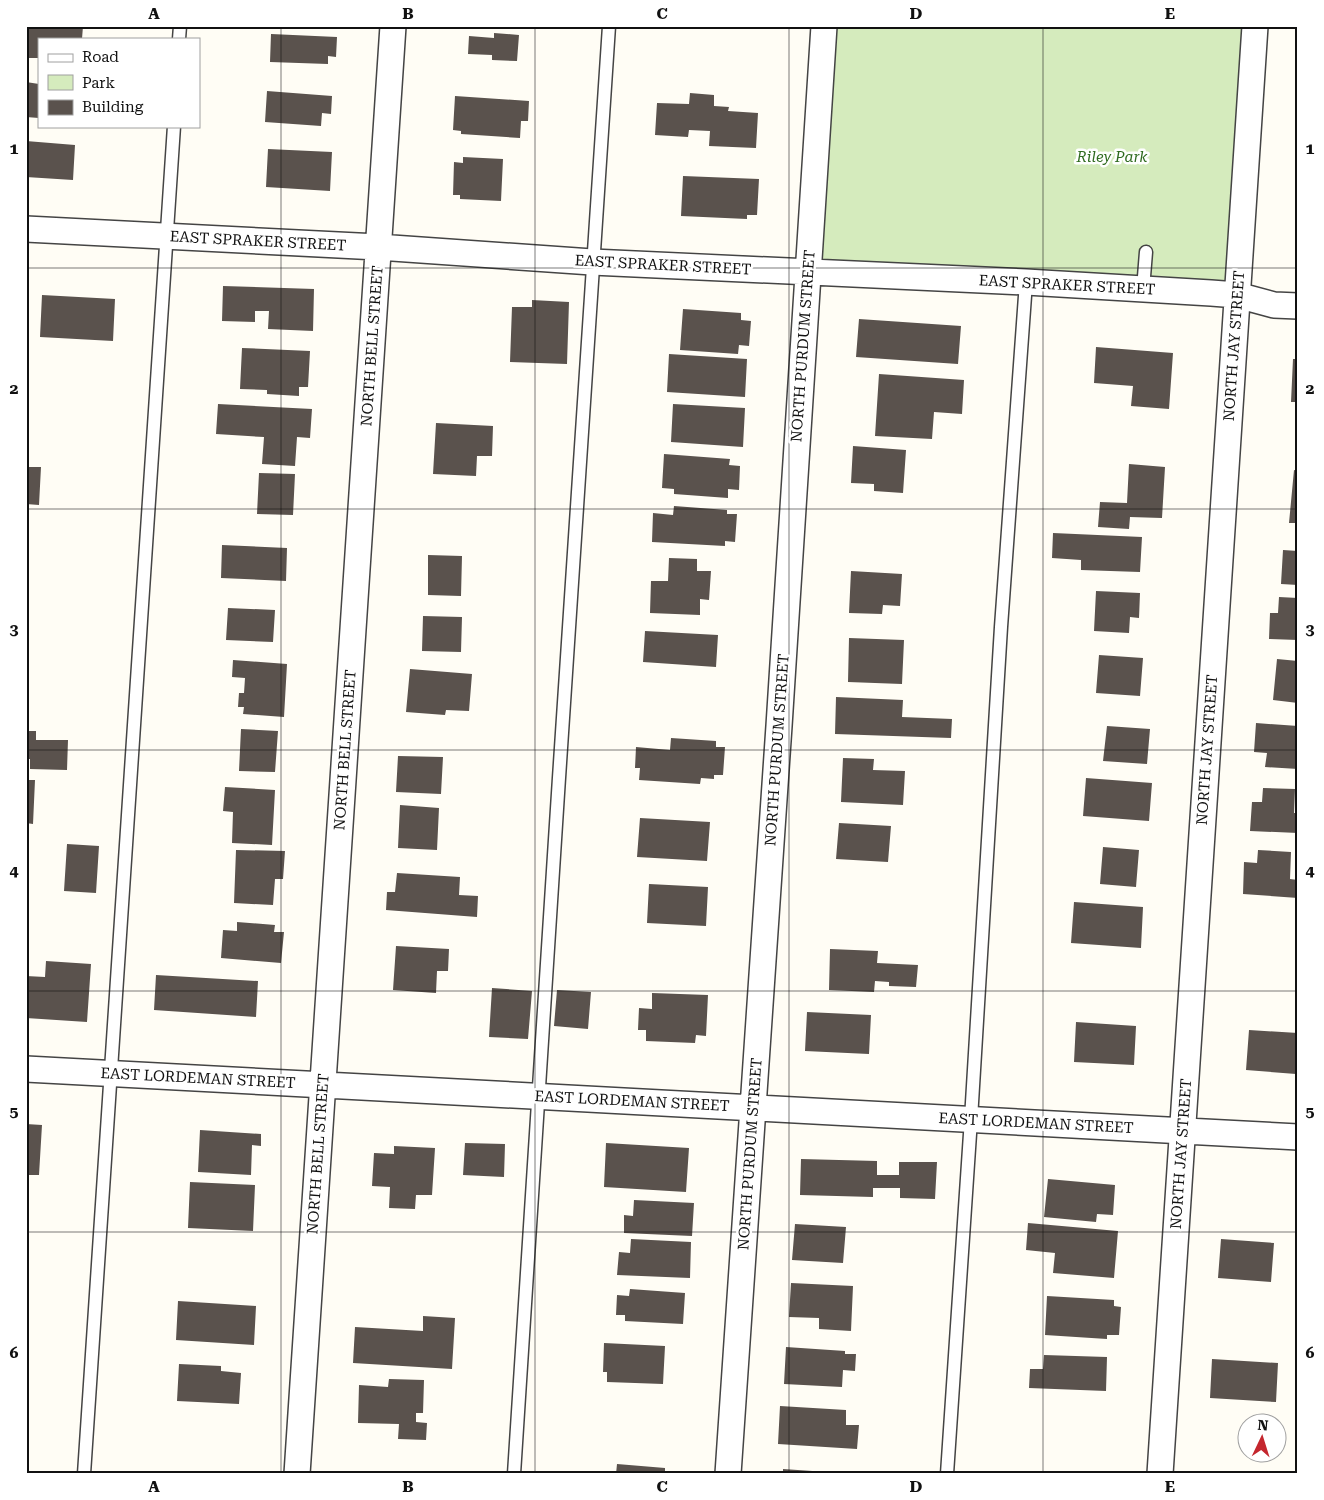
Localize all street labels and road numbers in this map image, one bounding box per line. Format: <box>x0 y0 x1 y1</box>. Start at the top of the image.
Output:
street label: EAST SPRAKER STREET <box>169 227 347 255</box>
street label: NORTH PURDUM STREET <box>787 249 819 443</box>
street label: EAST SPRAKER STREET <box>574 251 752 279</box>
street label: NORTH BELL STREET <box>357 265 387 427</box>
street label: NORTH JAY STREET <box>1220 270 1248 422</box>
street label: EAST SPRAKER STREET <box>978 271 1156 299</box>
street label: NORTH PURDUM STREET <box>761 653 793 847</box>
street label: NORTH BELL STREET <box>330 669 360 831</box>
street label: NORTH JAY STREET <box>1193 674 1221 826</box>
street label: NORTH PURDUM STREET <box>734 1057 766 1251</box>
street label: EAST LORDEMAN STREET <box>100 1064 296 1092</box>
street label: NORTH BELL STREET <box>303 1073 333 1235</box>
street label: NORTH JAY STREET <box>1167 1078 1195 1230</box>
street label: EAST LORDEMAN STREET <box>534 1087 730 1115</box>
street label: EAST LORDEMAN STREET <box>938 1109 1134 1137</box>

